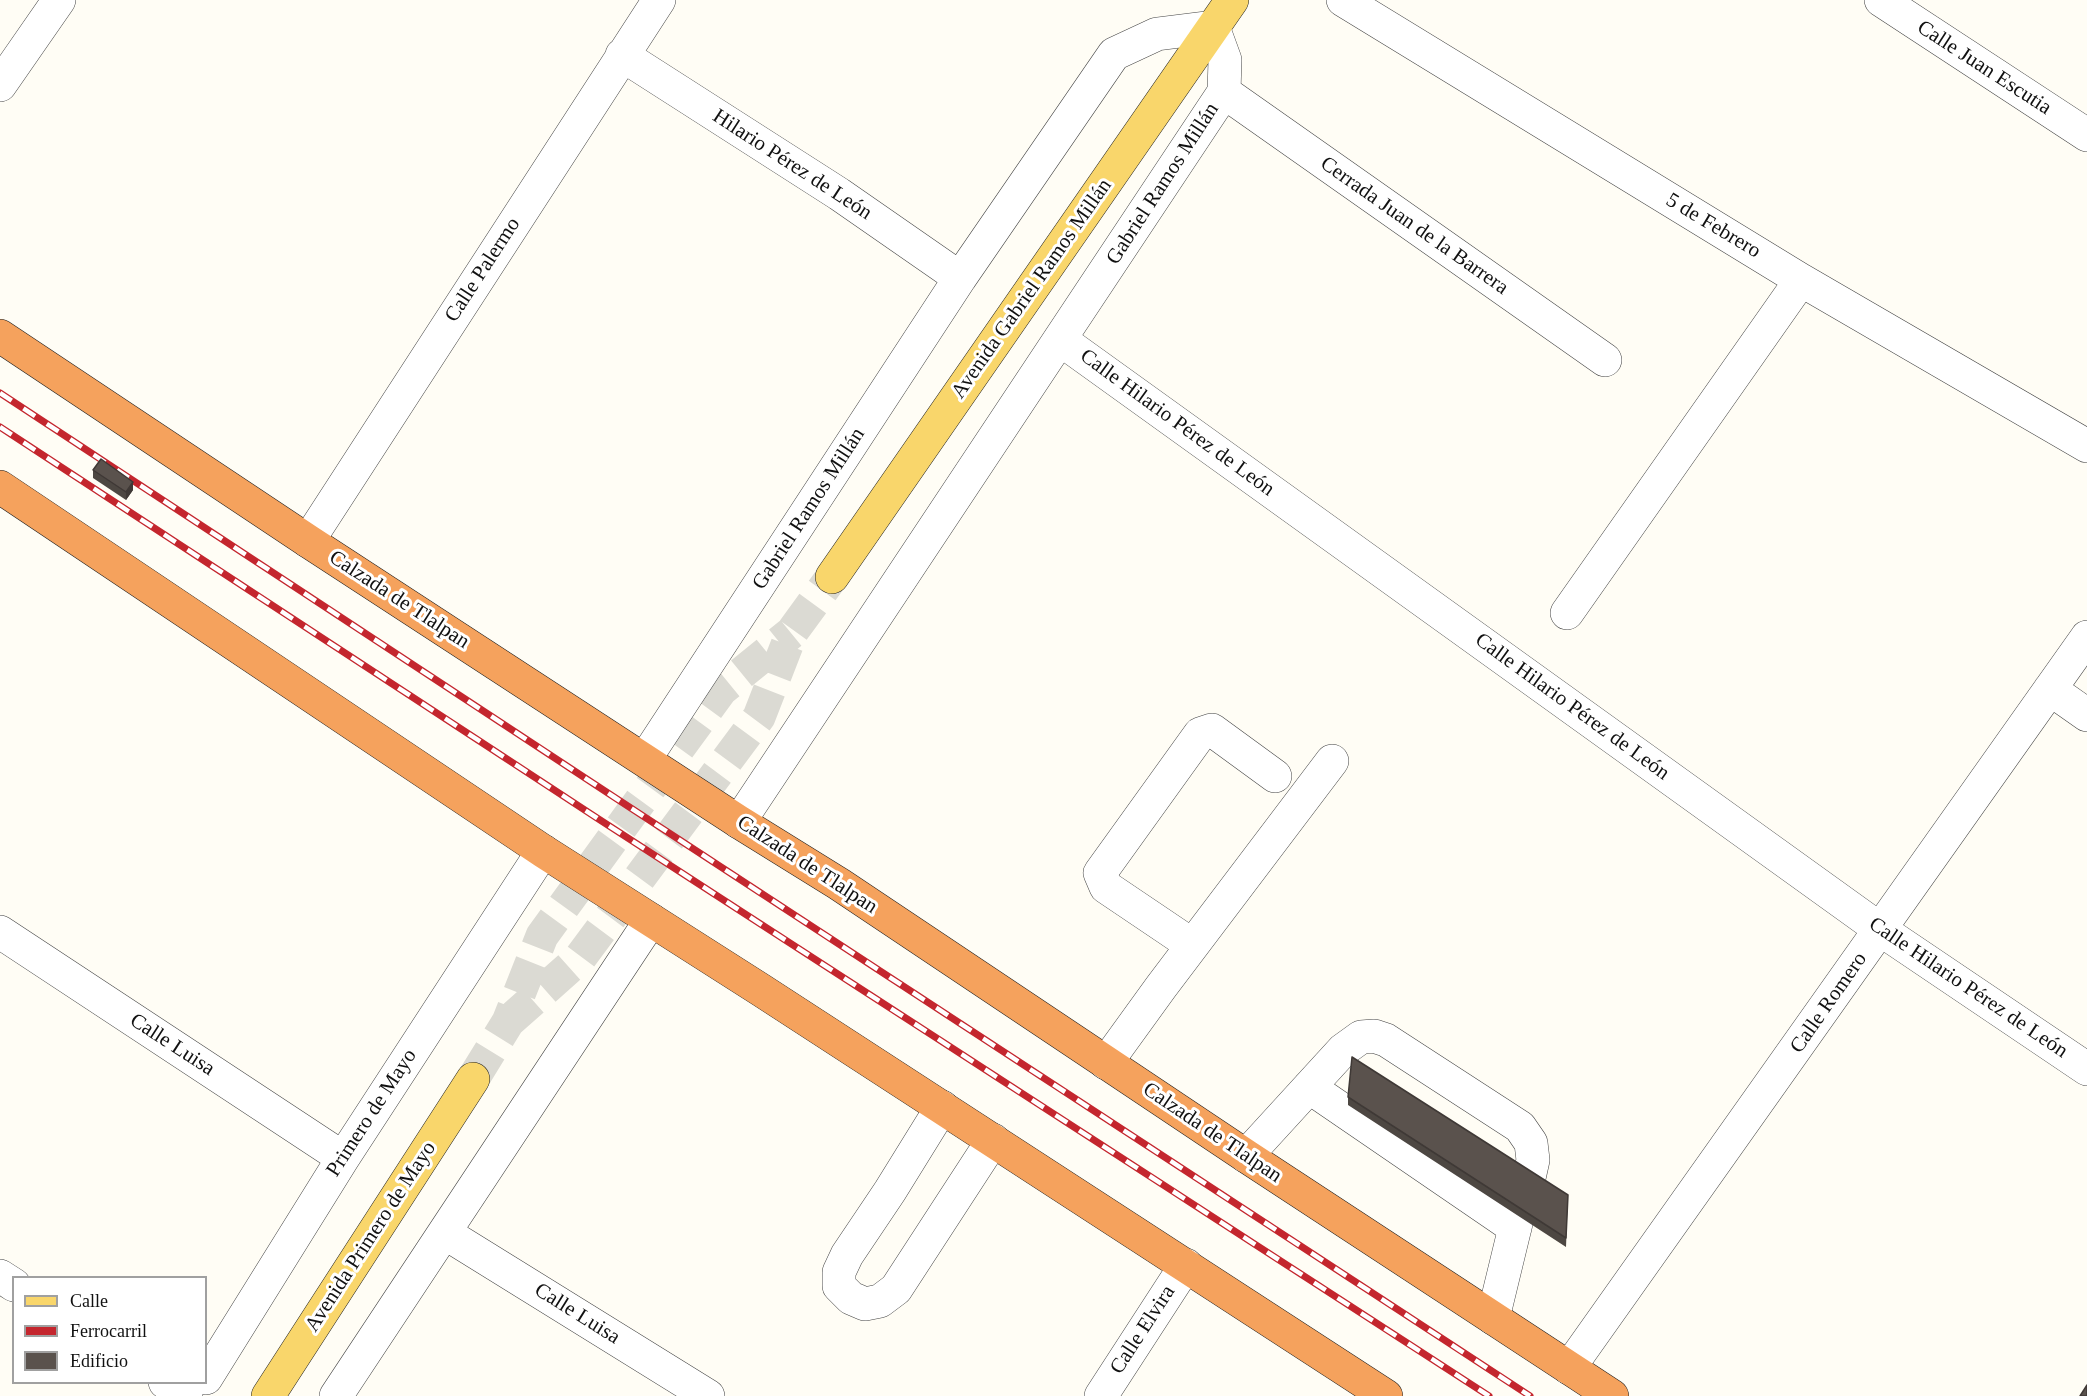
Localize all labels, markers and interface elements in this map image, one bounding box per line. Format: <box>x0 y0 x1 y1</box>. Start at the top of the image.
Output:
street label: Calle Juan Escutia <box>1912 15 2056 121</box>
street label: Gabriel Ramos Millán <box>1101 98 1225 270</box>
street label: Hilario Pérez de León <box>708 104 876 226</box>
street label: Cerrada Juan de la Barrera <box>1315 151 1513 301</box>
street label: Avenida Gabriel Ramos Millán <box>946 174 1118 404</box>
street label: 5 de Febrero <box>1661 188 1765 264</box>
street label: Calle Palermo <box>440 213 526 327</box>
street label: Calle Hilario Pérez de León <box>1075 344 1279 502</box>
street label: Gabriel Ramos Millán <box>747 423 871 595</box>
street label: Calzada de Tlalpan <box>324 545 474 655</box>
street label: Calle Hilario Pérez de León <box>1470 628 1674 786</box>
street label: Calzada de Tlalpan <box>732 810 882 920</box>
street label: Calle Hilario Pérez de León <box>1864 912 2072 1064</box>
street label: Calle Romero <box>1785 948 1873 1058</box>
street label: Calle Luisa <box>125 1008 219 1082</box>
street label: Primero de Mayo <box>321 1045 423 1181</box>
street label: Calzada de Tlalpan <box>1138 1077 1286 1189</box>
street label: Avenida Primero de Mayo <box>300 1137 442 1337</box>
legend <box>12 1276 207 1384</box>
street label: Calle Luisa <box>530 1278 624 1350</box>
street label: Calle Elvira <box>1105 1281 1181 1379</box>
text: Calle <box>70 1291 108 1311</box>
text: Ferrocarril <box>70 1321 147 1341</box>
text: Edificio <box>70 1351 128 1371</box>

